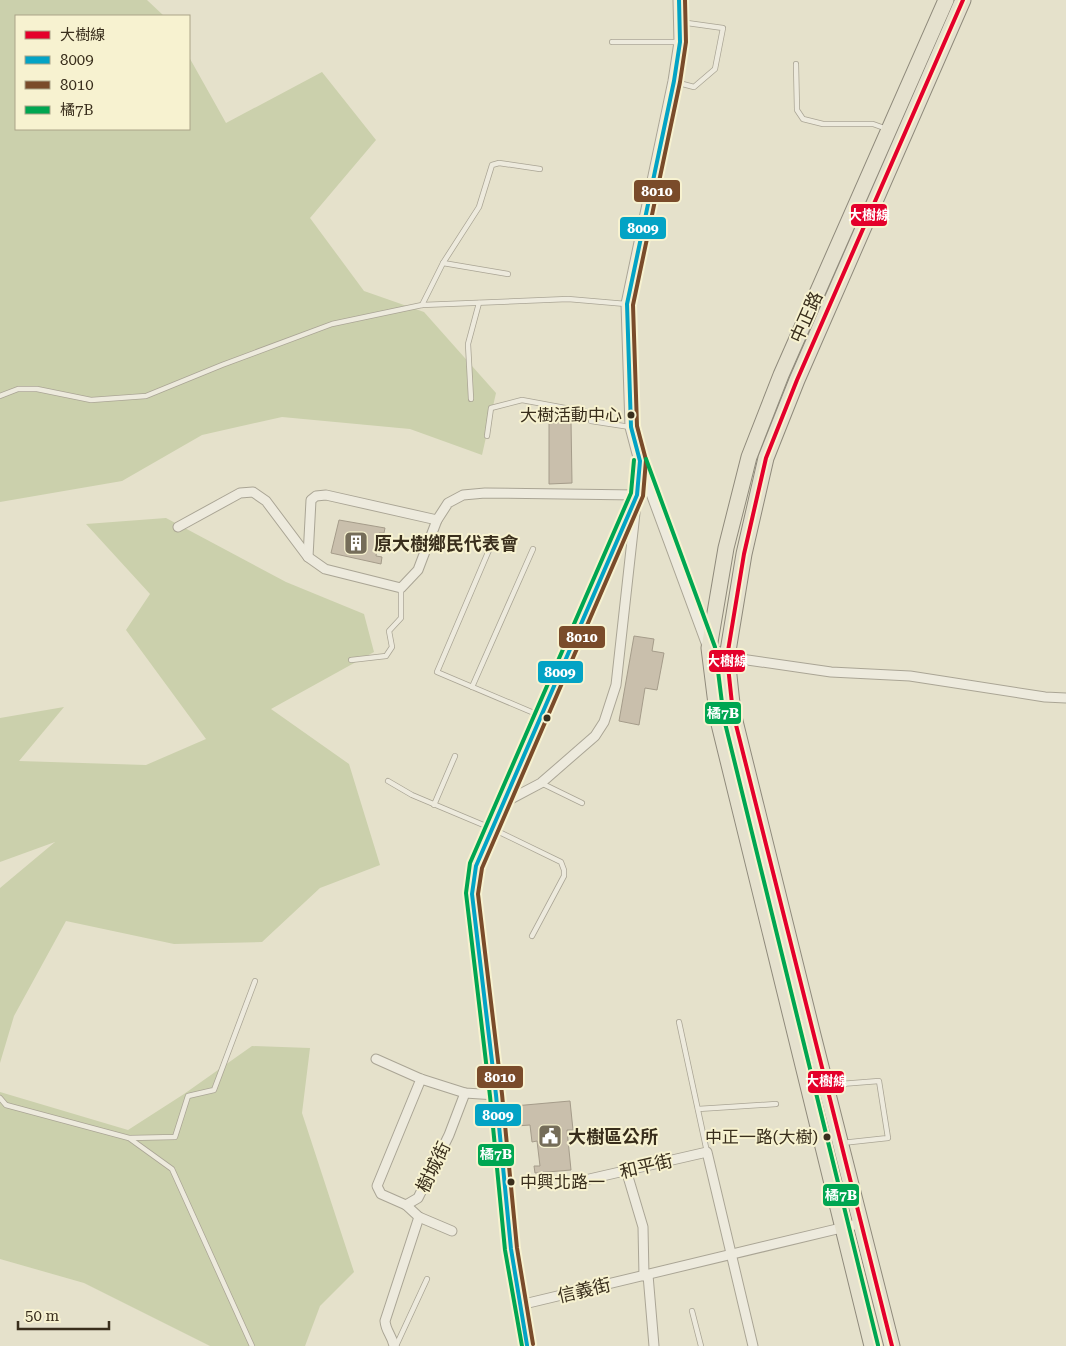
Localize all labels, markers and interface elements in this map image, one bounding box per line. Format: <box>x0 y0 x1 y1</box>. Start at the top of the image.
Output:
legend <box>15 15 190 130</box>
text: 大樹線 <box>60 26 105 44</box>
text: 8009 <box>60 51 94 69</box>
text: 8010 <box>60 76 94 94</box>
text: 橘7B <box>60 101 93 119</box>
line badge: 8010 <box>633 179 681 203</box>
text: 8010 <box>641 183 673 199</box>
line badge: 大樹線 <box>850 203 888 227</box>
text: 大樹線 <box>848 207 890 223</box>
line badge: 8009 <box>619 216 667 240</box>
text: 8009 <box>627 220 659 236</box>
street label: 中正路 <box>785 288 827 346</box>
place label: 大樹活動中心 <box>520 405 622 425</box>
marker: 大樹活動中心 <box>626 410 636 420</box>
building icon: 原大樹鄉民代表會 <box>343 530 369 556</box>
place label: 原大樹鄉民代表會 <box>374 533 519 554</box>
line badge: 8010 <box>558 625 606 649</box>
text: 8010 <box>566 629 598 645</box>
line badge: 大樹線 <box>708 649 746 673</box>
text: 大樹線 <box>706 653 748 669</box>
line badge: 8009 <box>537 660 584 684</box>
text: 8009 <box>544 664 576 680</box>
line badge: 橘7B <box>704 701 742 725</box>
text: 橘7B <box>707 705 739 721</box>
unlabelled marker <box>542 713 552 723</box>
line badge: 8010 <box>476 1065 524 1089</box>
text: 8010 <box>484 1069 516 1085</box>
line badge: 大樹線 <box>807 1070 845 1094</box>
text: 大樹線 <box>805 1073 847 1089</box>
line badge: 8009 <box>474 1103 522 1127</box>
text: 8009 <box>482 1107 514 1123</box>
public building icon: 大樹區公所 <box>537 1123 563 1149</box>
place label: 大樹區公所 <box>568 1126 658 1147</box>
place label: 中正一路(大樹) <box>705 1127 818 1147</box>
marker: 中正一路(大樹) <box>822 1132 832 1142</box>
street label: 樹城街 <box>412 1138 454 1196</box>
line badge: 橘7B <box>477 1143 515 1167</box>
text: 橘7B <box>480 1146 512 1162</box>
street label: 和平街 <box>617 1150 675 1182</box>
place label: 中興北路一 <box>520 1172 605 1192</box>
marker: 中興北路一 <box>506 1177 516 1187</box>
line badge: 橘7B <box>822 1183 860 1207</box>
text: 橘7B <box>825 1187 857 1203</box>
street label: 信義街 <box>555 1274 613 1306</box>
scale bar <box>18 1298 109 1330</box>
text: 50 m <box>25 1307 60 1325</box>

